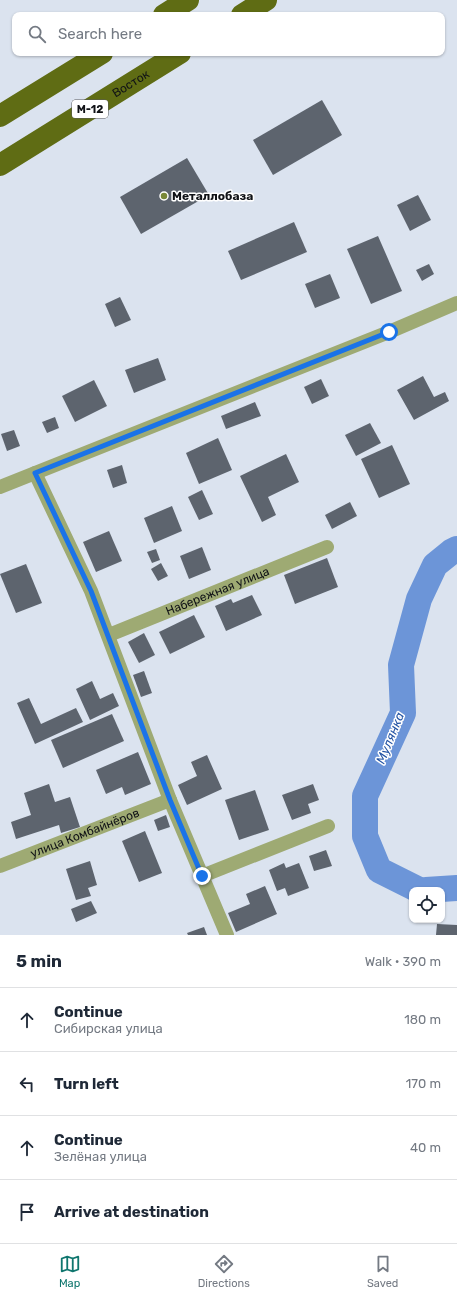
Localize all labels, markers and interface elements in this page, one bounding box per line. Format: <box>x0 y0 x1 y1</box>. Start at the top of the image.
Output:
search box <box>12 12 445 56</box>
icon: search <box>26 23 48 45</box>
text: Search here <box>58 25 142 43</box>
street label: Восток <box>110 67 152 100</box>
road number: М-12 <box>72 100 108 118</box>
place label: Металлобаза <box>172 189 253 203</box>
marker: Металлобаза <box>159 191 169 201</box>
route start <box>380 323 398 341</box>
street label: Набережная улица <box>164 564 271 618</box>
water label: Мулянка <box>373 710 407 766</box>
street label: улица Комбайнёров <box>28 806 142 861</box>
route end <box>193 867 211 885</box>
map controls <box>409 887 445 923</box>
button: locate <box>409 887 445 923</box>
text: 5 min <box>16 951 62 971</box>
text: Walk · 390 m <box>365 954 441 969</box>
text: Continue <box>54 1003 123 1021</box>
icon: ahead <box>16 1009 38 1031</box>
text: 180 m <box>404 1012 441 1027</box>
text: Сибирская улица <box>54 1021 163 1036</box>
icon: left <box>16 1073 38 1095</box>
text: Turn left <box>54 1075 119 1093</box>
text: 170 m <box>406 1076 441 1091</box>
text: Continue <box>54 1131 123 1149</box>
icon: ahead <box>16 1137 38 1159</box>
text: 40 m <box>410 1140 441 1155</box>
text: Зелёная улица <box>54 1149 147 1164</box>
icon: arrive <box>16 1201 38 1223</box>
text: Arrive at destination <box>54 1203 209 1221</box>
tab: Map <box>59 1253 81 1290</box>
tab: Directions <box>198 1253 250 1290</box>
tab: Saved <box>367 1253 398 1290</box>

